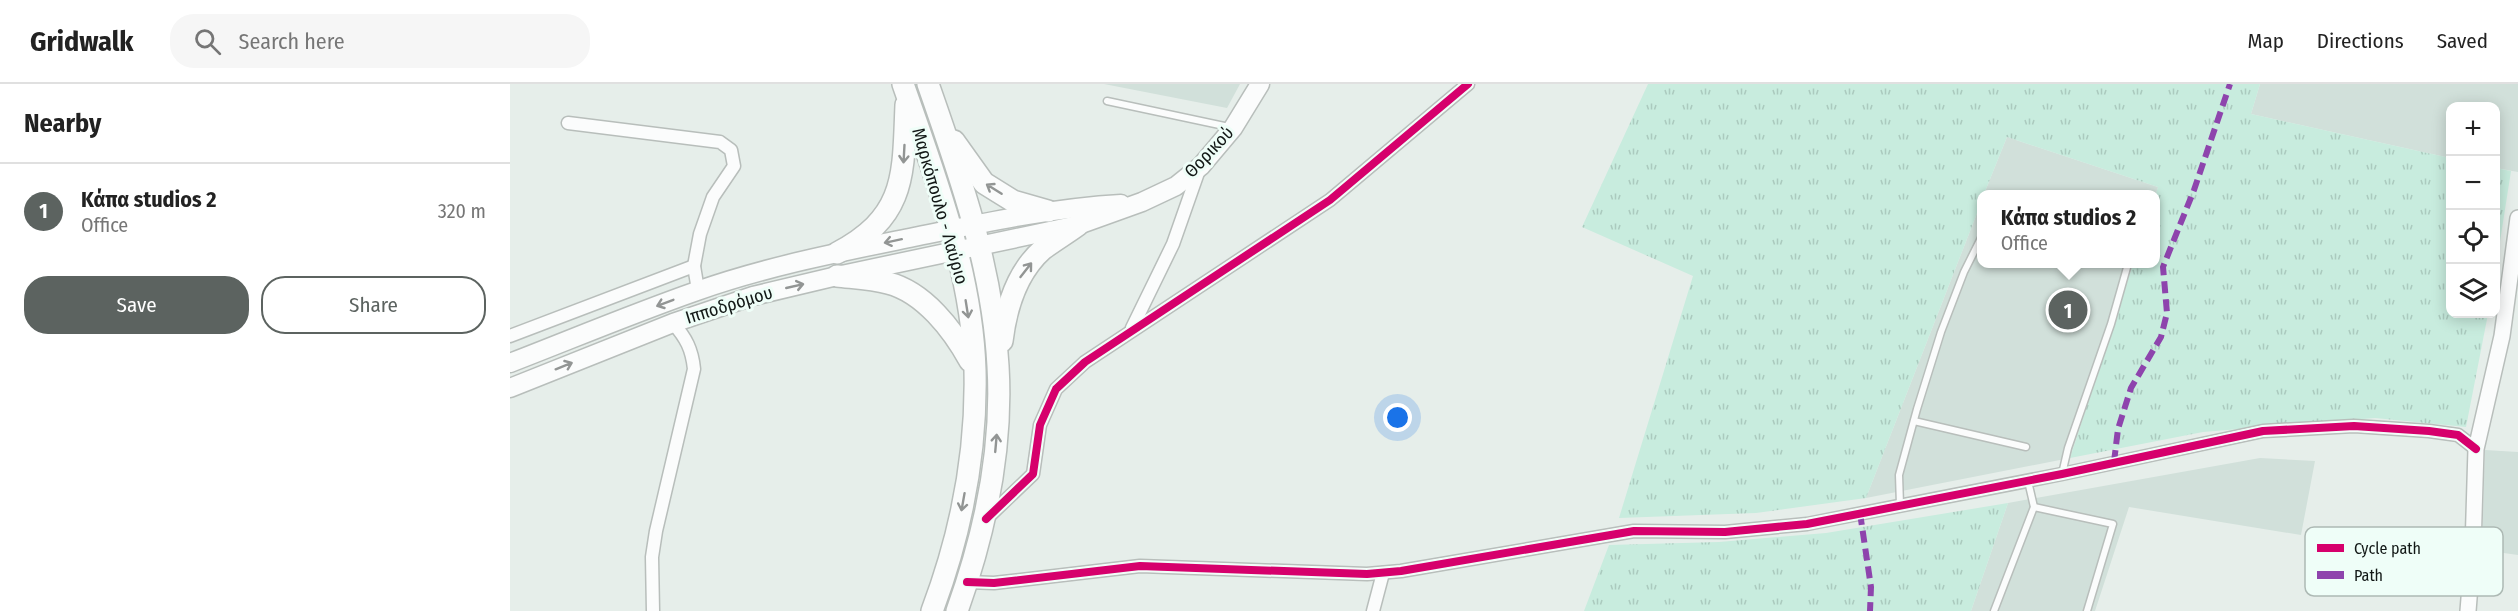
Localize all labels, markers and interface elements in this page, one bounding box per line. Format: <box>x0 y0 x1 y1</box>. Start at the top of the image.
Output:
search box <box>170 14 590 68</box>
text: Gridwalk <box>30 25 134 58</box>
icon: search <box>191 25 224 58</box>
text: Search here <box>239 28 345 55</box>
text: Map <box>2247 28 2284 54</box>
text: Directions <box>2317 28 2404 54</box>
text: Saved <box>2437 28 2488 54</box>
map controls <box>2446 102 2500 318</box>
button: + <box>2446 102 2500 156</box>
text: Nearby <box>24 108 101 139</box>
street label: Θορικού <box>1180 122 1238 182</box>
street label: Μαρκόπουλο - Λαύριο <box>907 125 973 287</box>
one-way arrow <box>899 143 910 163</box>
button: − <box>2446 156 2500 210</box>
one-way arrow <box>986 183 1003 195</box>
text: Κάπα studios 2 <box>81 186 216 213</box>
popup <box>1977 190 2160 268</box>
text: 1 <box>39 199 48 223</box>
text: 320 m <box>438 199 486 223</box>
text: Κάπα studios 2 <box>2001 204 2136 231</box>
button: locate <box>2446 210 2500 264</box>
text: Office <box>81 213 128 237</box>
text: Office <box>2001 231 2048 255</box>
one-way arrow <box>884 236 904 247</box>
one-way arrow <box>1020 263 1033 279</box>
button: layers <box>2446 264 2500 318</box>
button: Save <box>24 276 249 334</box>
button: Share <box>261 276 486 334</box>
one-way arrow <box>785 280 804 292</box>
street label: Ιπποδρόμου <box>683 281 775 329</box>
pin: 1 <box>2048 288 2088 332</box>
one-way arrow <box>656 298 675 309</box>
one-way arrow <box>962 298 973 318</box>
one-way arrow <box>555 360 573 371</box>
your location <box>1383 403 1412 432</box>
one-way arrow <box>991 433 1002 453</box>
one-way arrow <box>957 492 968 512</box>
legend <box>2305 527 2503 596</box>
text: Cycle path <box>2354 539 2421 558</box>
text: Path <box>2354 566 2383 585</box>

